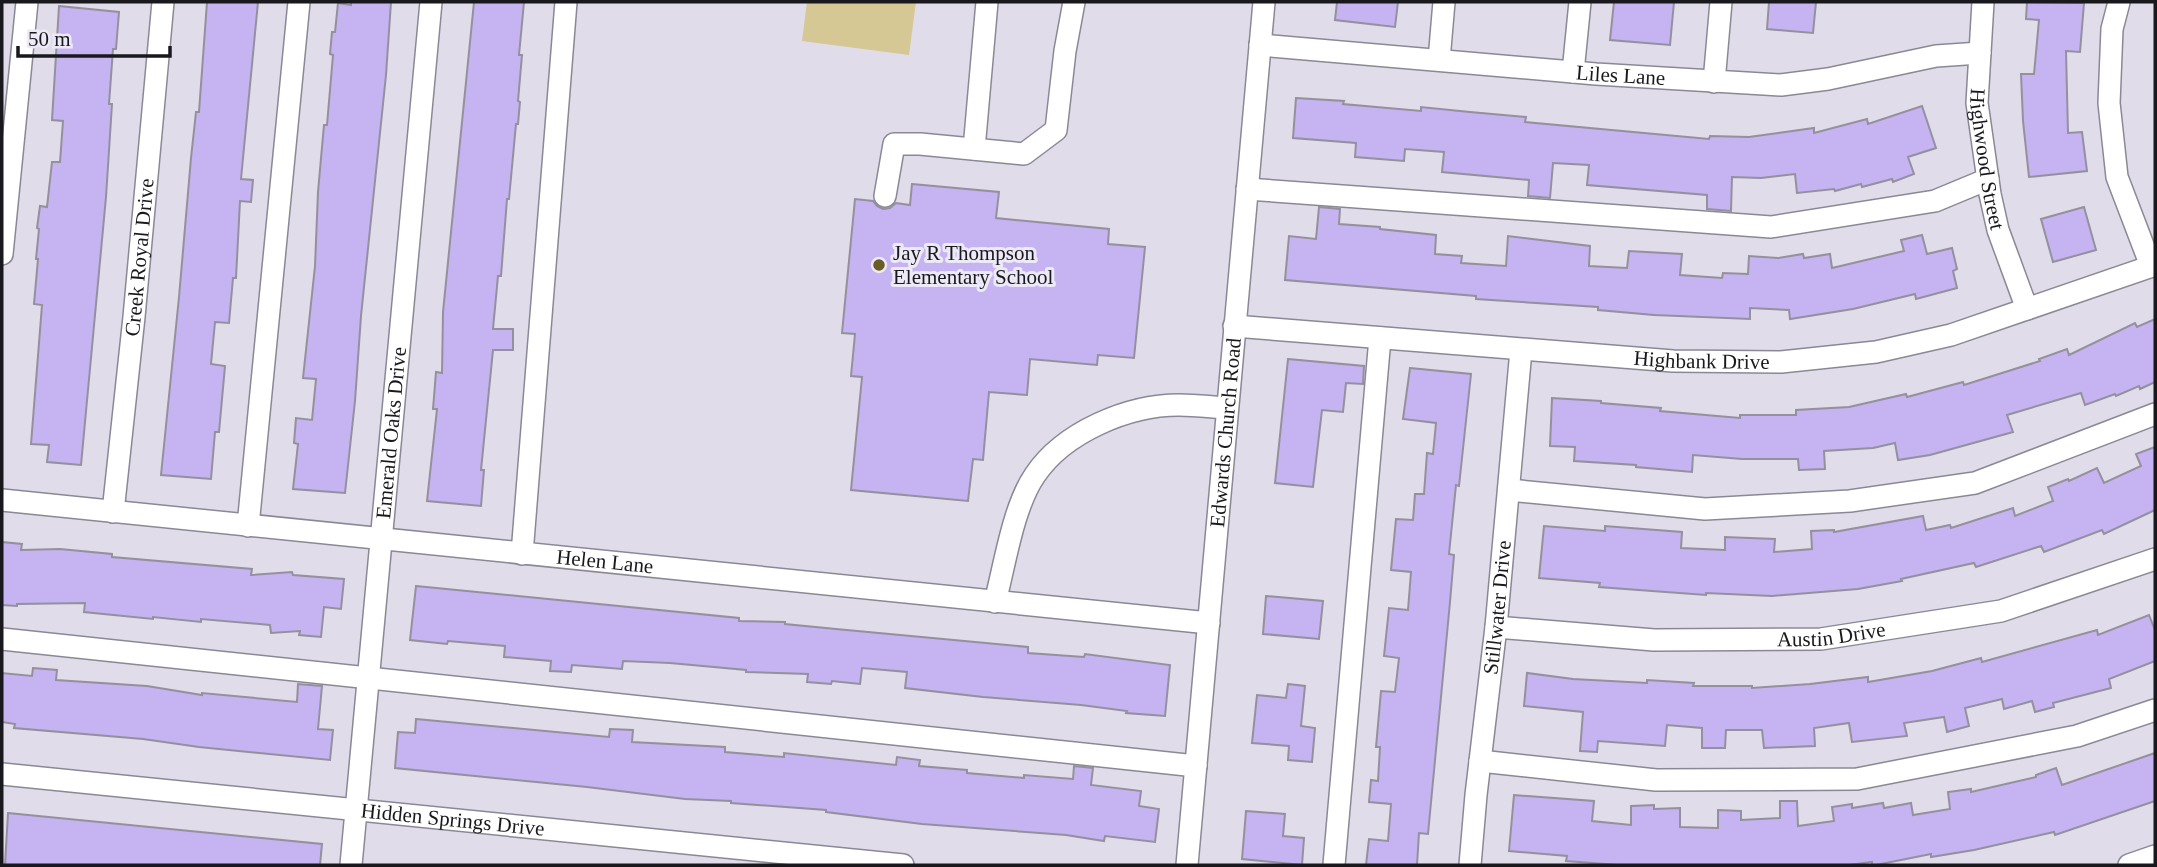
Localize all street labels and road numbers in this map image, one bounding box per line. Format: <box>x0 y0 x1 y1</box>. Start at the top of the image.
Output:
street label: Liles Lane <box>1575 60 1666 90</box>
street label: Highwood Street <box>1965 88 2010 232</box>
street label: Creek Royal Drive <box>120 177 159 338</box>
street label: Edwards Church Road <box>1205 336 1246 529</box>
street label: Emerald Oaks Drive <box>371 346 411 520</box>
street label: Highbank Drive <box>1633 346 1770 374</box>
street label: Stillwater Drive <box>1478 539 1516 676</box>
street label: Helen Lane <box>555 545 655 578</box>
street label: Austin Drive <box>1777 617 1887 651</box>
street label: Hidden Springs Drive <box>360 798 546 841</box>

